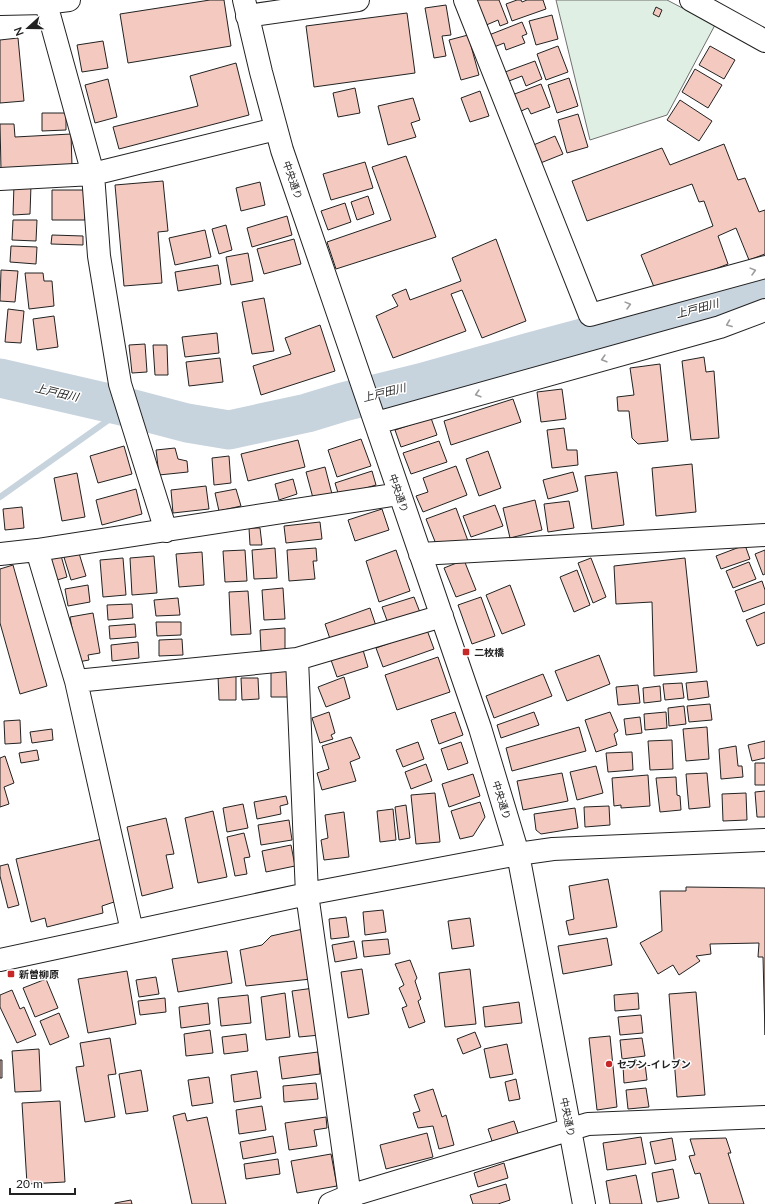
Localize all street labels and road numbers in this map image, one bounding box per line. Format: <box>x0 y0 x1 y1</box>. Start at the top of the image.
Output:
street label: 中央通り <box>281 159 305 201</box>
street label: 中央通り <box>387 472 411 514</box>
street label: 中央通り <box>490 779 514 821</box>
street label: 中央通り <box>558 1096 578 1138</box>

